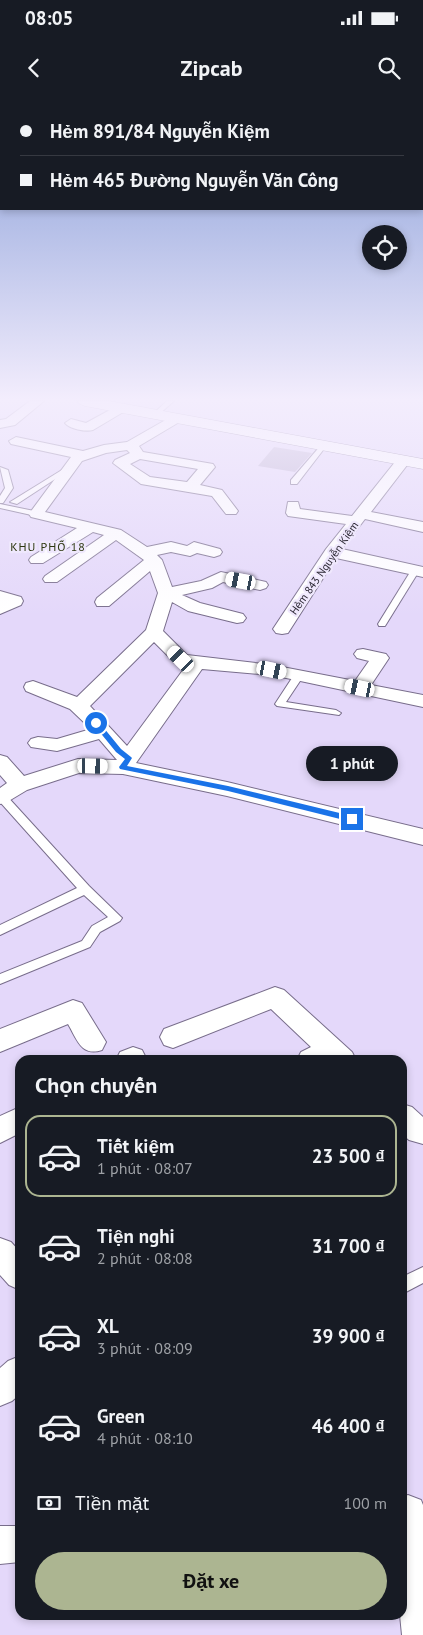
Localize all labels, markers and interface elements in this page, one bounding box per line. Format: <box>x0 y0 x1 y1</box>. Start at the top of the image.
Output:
text: 08:05 <box>25 6 73 30</box>
icon: back <box>20 54 48 82</box>
text: Zipcab <box>181 54 242 82</box>
icon: search <box>375 54 403 82</box>
text: Hẻm 891/84 Nguyễn Kiệm <box>50 119 270 143</box>
text: Hẻm 465 Đường Nguyễn Văn Công <box>50 168 338 192</box>
map controls <box>362 225 407 270</box>
button: locate <box>362 225 407 270</box>
street label: Hẻm 843 Nguyễn Kiệm <box>287 519 361 617</box>
district label: KHU PHỐ 18 <box>10 539 86 554</box>
car <box>224 571 257 591</box>
car <box>164 643 197 675</box>
car <box>255 660 288 680</box>
car <box>343 678 376 698</box>
route start <box>85 712 107 734</box>
callout: 1 phút <box>306 746 398 782</box>
text: 1 phút <box>330 753 374 773</box>
car <box>77 758 108 774</box>
route end <box>341 808 363 830</box>
text: Chọn chuyến <box>35 1071 157 1099</box>
icon: car <box>37 1134 82 1179</box>
text: Tiết kiệm <box>97 1134 174 1158</box>
text: 23 500 ₫ <box>312 1144 385 1168</box>
text: 1 phút · 08:07 <box>97 1158 193 1178</box>
icon: car <box>37 1224 82 1269</box>
text: Tiện nghi <box>97 1224 175 1248</box>
text: 31 700 ₫ <box>312 1234 385 1258</box>
text: 2 phút · 08:08 <box>97 1248 193 1268</box>
icon: car <box>37 1314 82 1359</box>
text: XL <box>97 1314 119 1338</box>
text: 39 900 ₫ <box>312 1324 385 1348</box>
text: 3 phút · 08:09 <box>97 1338 193 1358</box>
icon: car <box>37 1404 82 1449</box>
text: Green <box>97 1404 145 1428</box>
text: 46 400 ₫ <box>312 1414 385 1438</box>
text: 4 phút · 08:10 <box>97 1428 193 1448</box>
icon: cash <box>35 1489 63 1517</box>
text: Tiền mặt <box>75 1491 149 1515</box>
text: 100 m <box>344 1493 387 1513</box>
button: Đặt xe <box>35 1552 387 1610</box>

